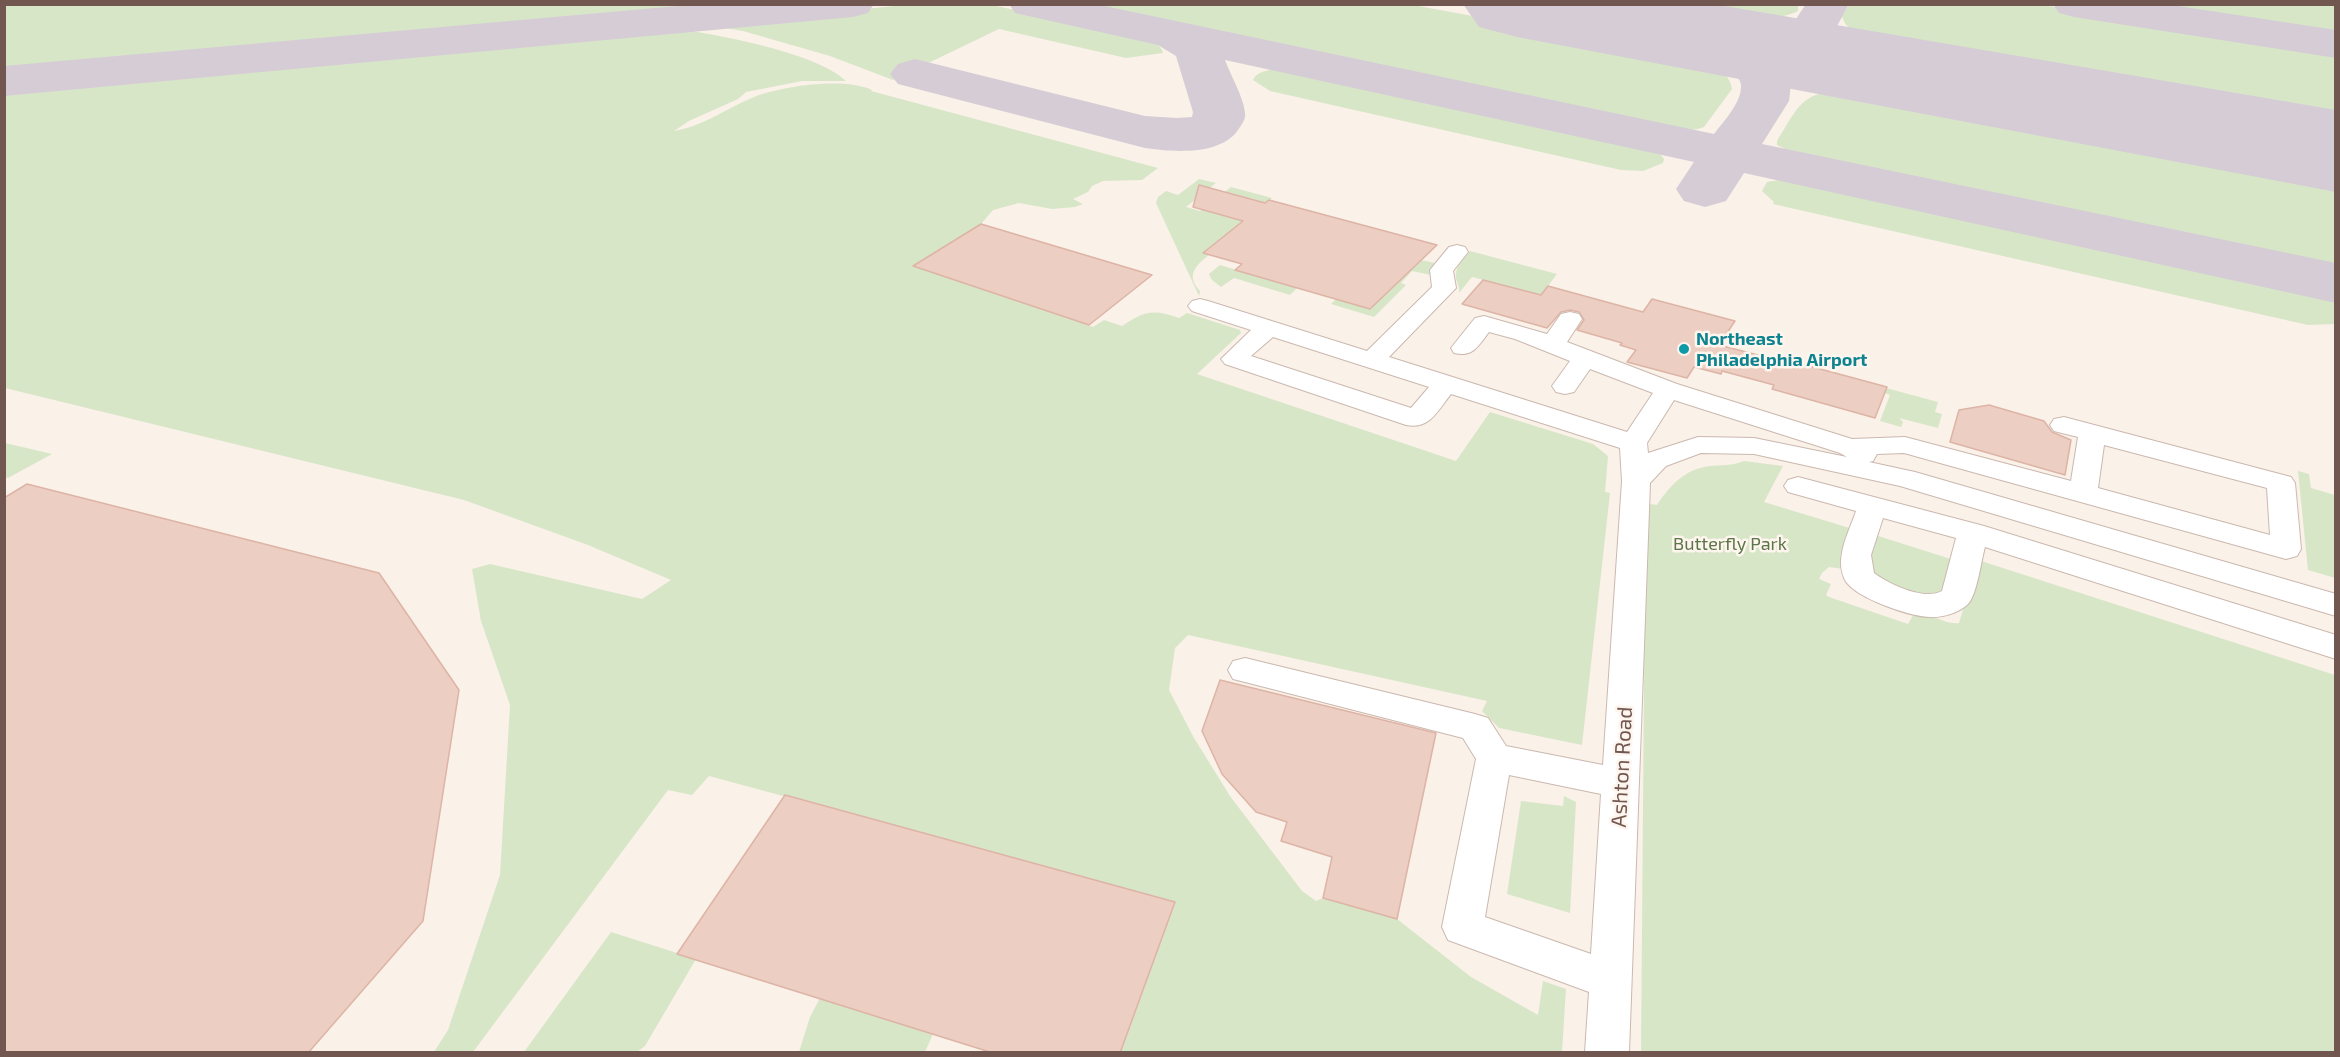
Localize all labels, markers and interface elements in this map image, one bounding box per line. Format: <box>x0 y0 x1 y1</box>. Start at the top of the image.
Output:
place label: Northeast Philadelphia Airport <box>1696 328 1868 370</box>
marker: Northeast Philadelphia Airport <box>1677 342 1691 356</box>
park label: Butterfly Park <box>1673 533 1787 555</box>
street label: Ashton Road <box>1606 706 1638 828</box>

